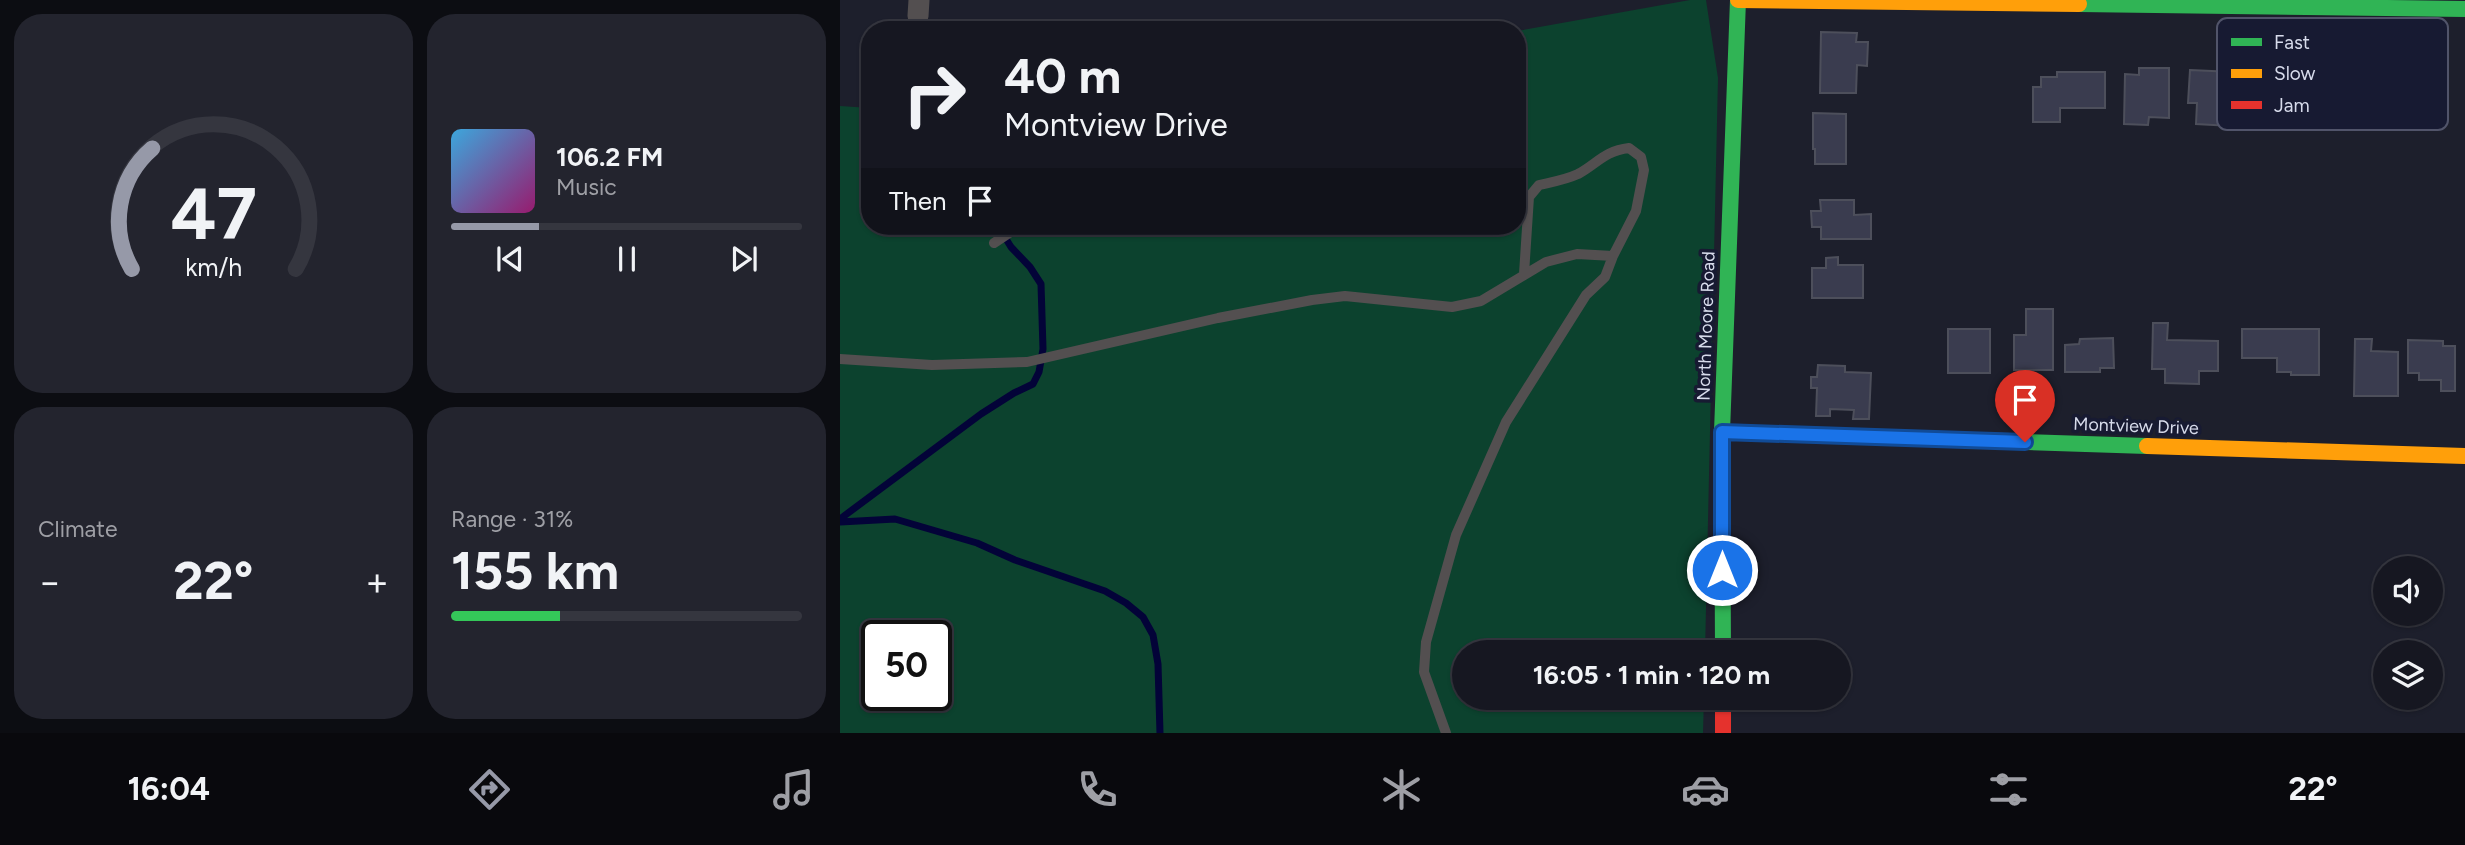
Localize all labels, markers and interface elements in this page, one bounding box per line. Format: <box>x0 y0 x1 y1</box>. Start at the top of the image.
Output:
legend <box>2217 18 2448 130</box>
text: Fast <box>2274 31 2310 54</box>
text: 40 m <box>1004 46 1121 105</box>
icon: right <box>889 49 980 140</box>
text: Slow <box>2274 62 2316 85</box>
text: Jam <box>2274 94 2310 117</box>
text: Montview Drive <box>1004 106 1228 144</box>
text: 106.2 FM <box>556 141 663 173</box>
text: 47 <box>170 171 257 258</box>
text: Music <box>556 173 617 201</box>
icon: arrive <box>961 182 999 220</box>
text: Then <box>889 185 947 217</box>
icon: previous <box>491 240 529 278</box>
icon: pause <box>608 240 646 278</box>
icon: next <box>725 240 763 278</box>
street label: North Moore Road <box>1692 251 1720 401</box>
text: km/h <box>185 252 242 282</box>
pin <box>1995 370 2055 442</box>
icon: arrive <box>2006 381 2044 419</box>
street label: Montview Drive <box>2073 413 2199 439</box>
text: Range · 31% <box>451 505 573 533</box>
text: Climate <box>38 515 117 543</box>
position arrow <box>1685 533 1759 607</box>
text: 155 km <box>451 540 619 602</box>
text: 22° <box>174 550 253 612</box>
map controls <box>2373 556 2443 710</box>
button: sound <box>2373 556 2443 626</box>
text: − <box>38 559 62 605</box>
text: + <box>365 559 389 605</box>
speed limit sign: 50 <box>861 620 952 711</box>
button: layers <box>2373 640 2443 710</box>
text: 16:05 · 1 min · 120 m <box>1533 659 1770 691</box>
icon: directions <box>465 765 514 814</box>
icon: music <box>769 765 818 814</box>
icon: phone <box>1073 765 1122 814</box>
icon: climate <box>1377 765 1426 814</box>
icon: car <box>1681 765 1730 814</box>
icon: filters <box>1984 765 2033 814</box>
text: 16:04 <box>127 770 210 808</box>
text: 22° <box>2288 770 2338 808</box>

